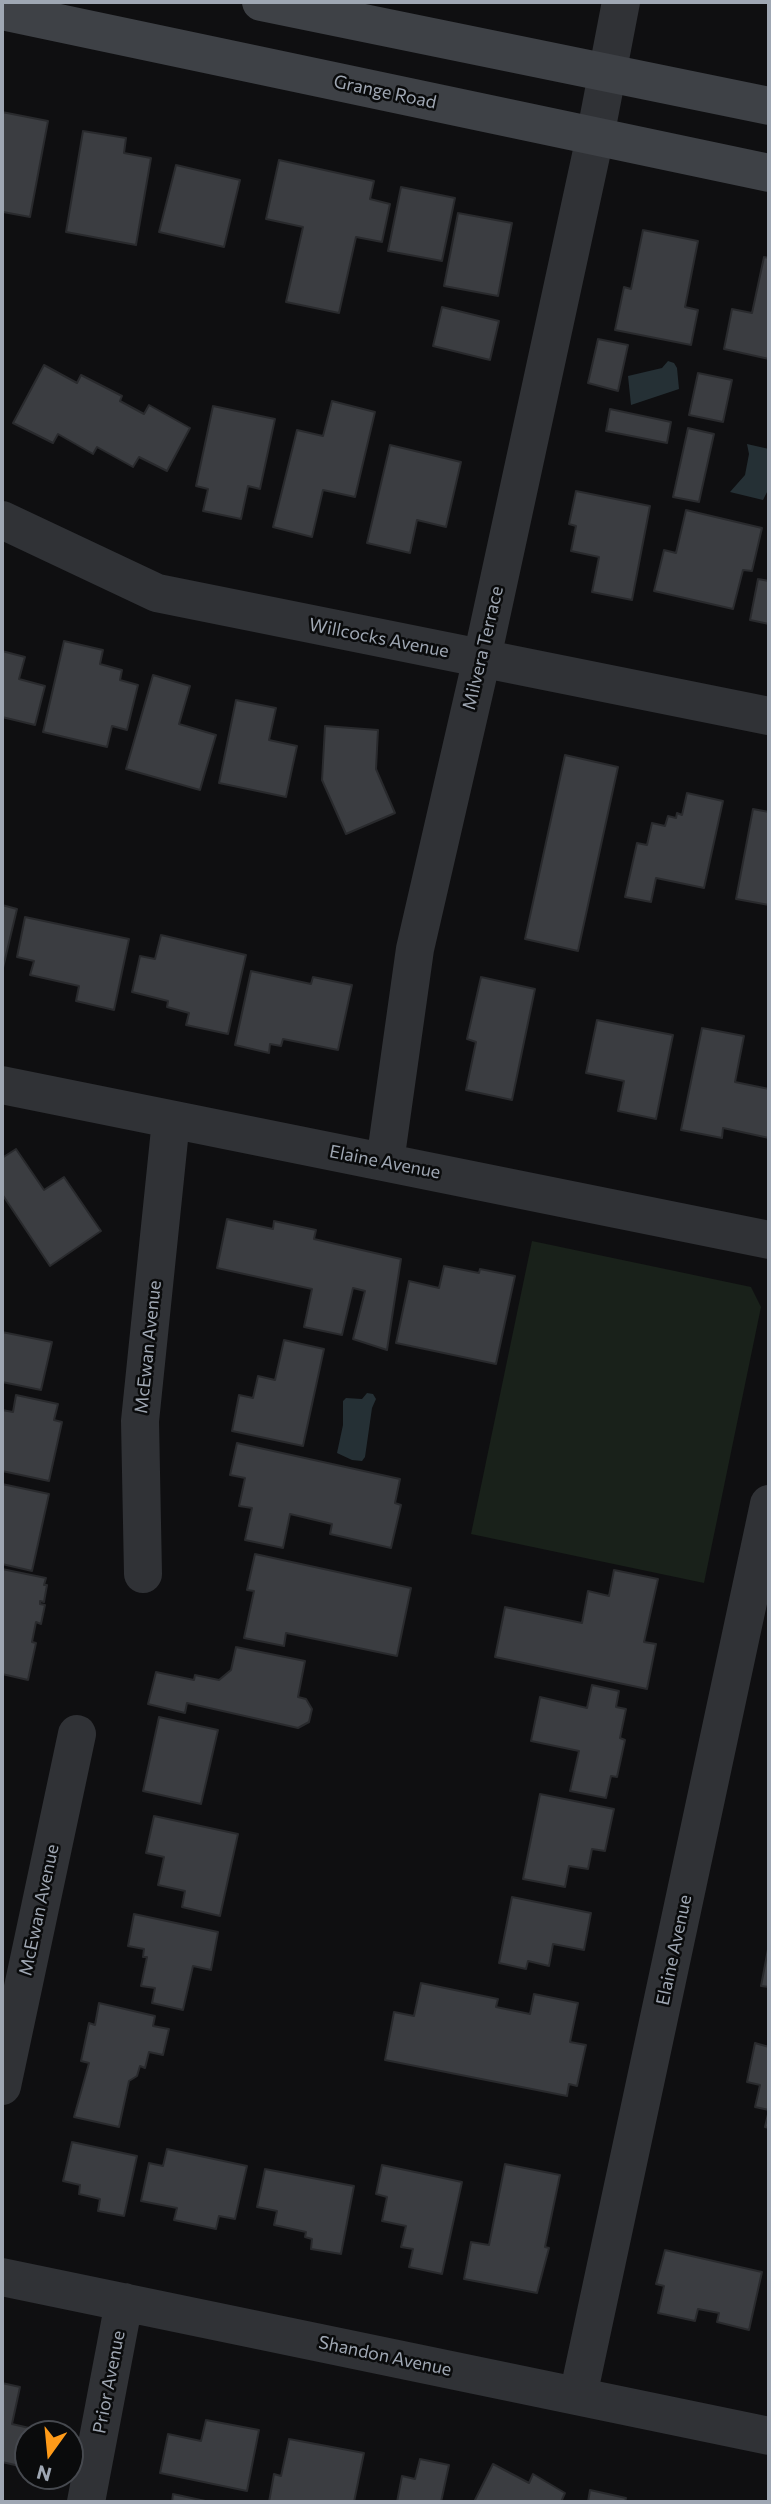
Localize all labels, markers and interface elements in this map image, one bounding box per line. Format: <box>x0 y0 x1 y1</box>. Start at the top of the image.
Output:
street label: Grange Road <box>332 71 438 113</box>
street label: Milvera Terrace <box>458 584 508 712</box>
street label: Willcocks Avenue <box>307 614 451 662</box>
street label: Elaine Avenue <box>328 1141 442 1183</box>
street label: McEwan Avenue <box>130 1279 166 1415</box>
street label: McEwan Avenue <box>15 1842 63 1978</box>
street label: Elaine Avenue <box>652 1893 696 2007</box>
street label: Prior Avenue <box>88 2329 130 2435</box>
street label: Shandon Avenue <box>316 2331 454 2381</box>
north arrow <box>14 2420 84 2490</box>
text: N <box>34 2461 54 2487</box>

